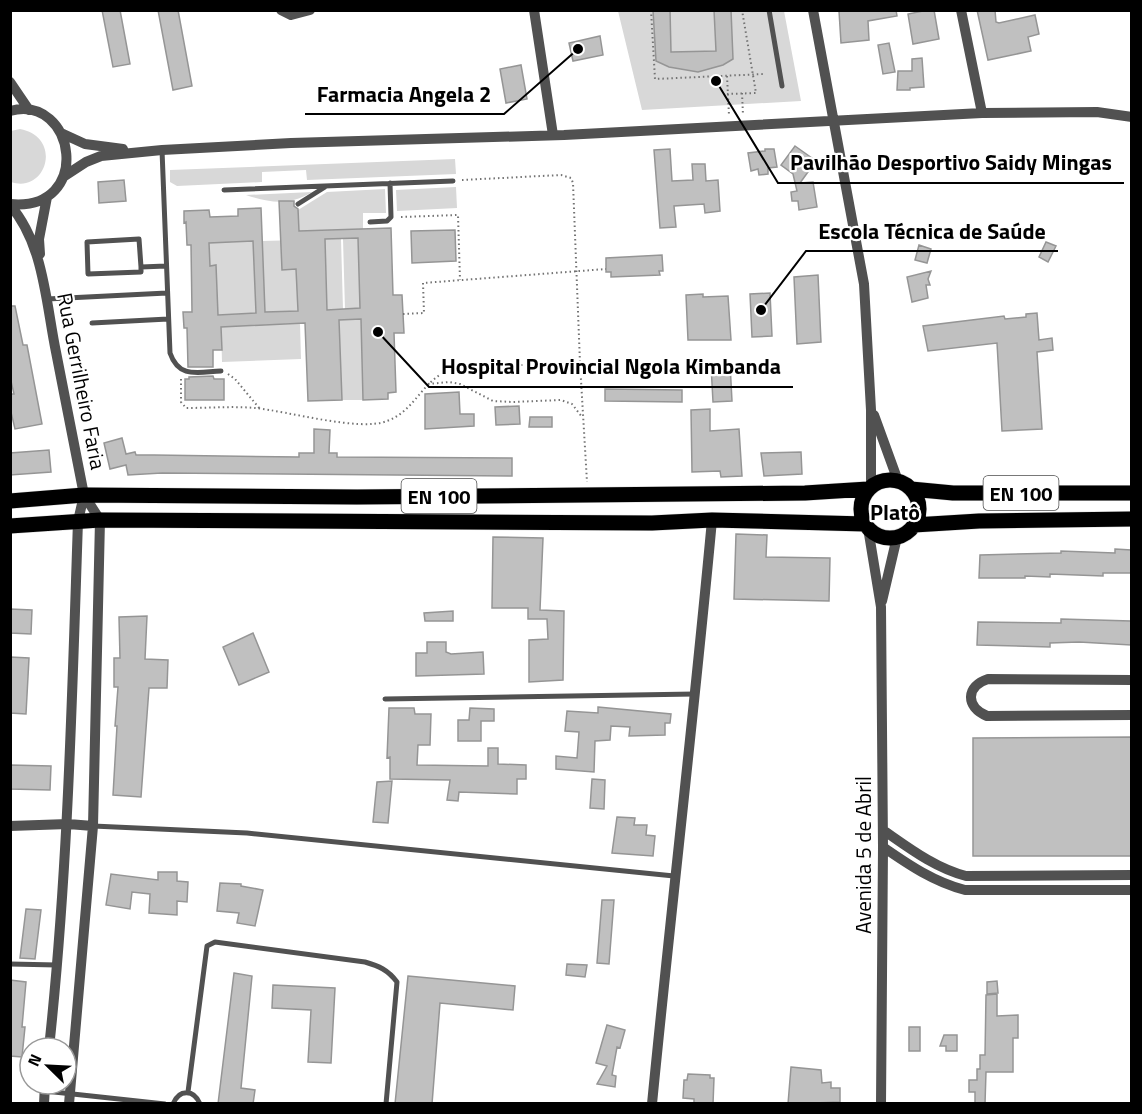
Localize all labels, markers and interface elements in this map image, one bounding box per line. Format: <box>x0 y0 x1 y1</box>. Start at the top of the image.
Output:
callout: Farmacia Angela 2 <box>305 74 504 114</box>
text: Farmacia Angela 2 <box>317 77 491 111</box>
callout: Pavilhão Desportivo Saidy Mingas <box>778 143 1124 183</box>
text: Pavilhão Desportivo Saidy Mingas <box>790 145 1112 179</box>
callout: Escola Técnica de Saúde <box>806 211 1058 251</box>
text: Escola Técnica de Saúde <box>818 214 1046 248</box>
street label: Rua Gerrilheiro Faria <box>49 290 115 472</box>
callout: Hospital Provincial Ngola Kimbanda <box>429 347 793 387</box>
text: Hospital Provincial Ngola Kimbanda <box>441 349 781 383</box>
road number: EN 100 <box>984 476 1058 510</box>
road number: EN 100 <box>402 479 476 513</box>
district label: Platô <box>870 495 920 529</box>
street label: Avenida 5 de Abril <box>847 776 879 934</box>
north arrow <box>18 1036 78 1096</box>
text: N <box>21 1050 48 1070</box>

